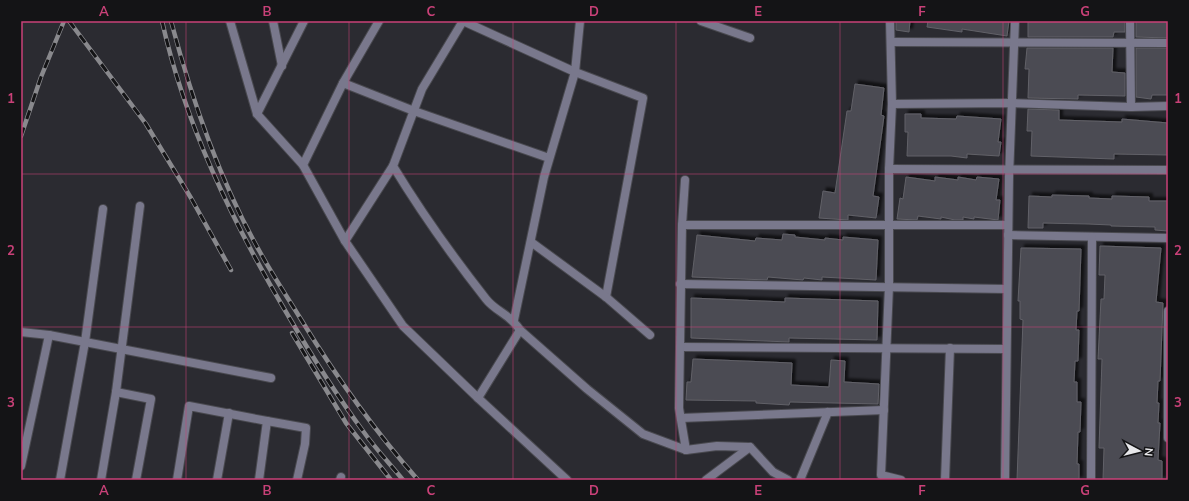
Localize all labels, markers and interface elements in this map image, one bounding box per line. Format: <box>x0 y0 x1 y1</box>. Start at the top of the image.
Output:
text: A <box>99 3 109 19</box>
text: B <box>263 3 272 19</box>
text: C <box>427 3 436 19</box>
text: D <box>589 3 599 19</box>
text: E <box>754 3 762 19</box>
text: F <box>918 3 926 19</box>
text: G <box>1080 3 1090 19</box>
text: 1 <box>7 90 15 106</box>
text: 1 <box>1174 90 1182 106</box>
text: 2 <box>7 242 15 258</box>
text: 2 <box>1174 242 1182 258</box>
text: 3 <box>7 394 15 410</box>
text: 3 <box>1174 394 1182 410</box>
north arrow <box>1119 431 1159 471</box>
text: N <box>1141 447 1156 457</box>
text: A <box>99 482 109 498</box>
text: B <box>263 482 272 498</box>
text: C <box>427 482 436 498</box>
text: D <box>589 482 599 498</box>
text: E <box>754 482 762 498</box>
text: F <box>918 482 926 498</box>
text: G <box>1080 482 1090 498</box>

